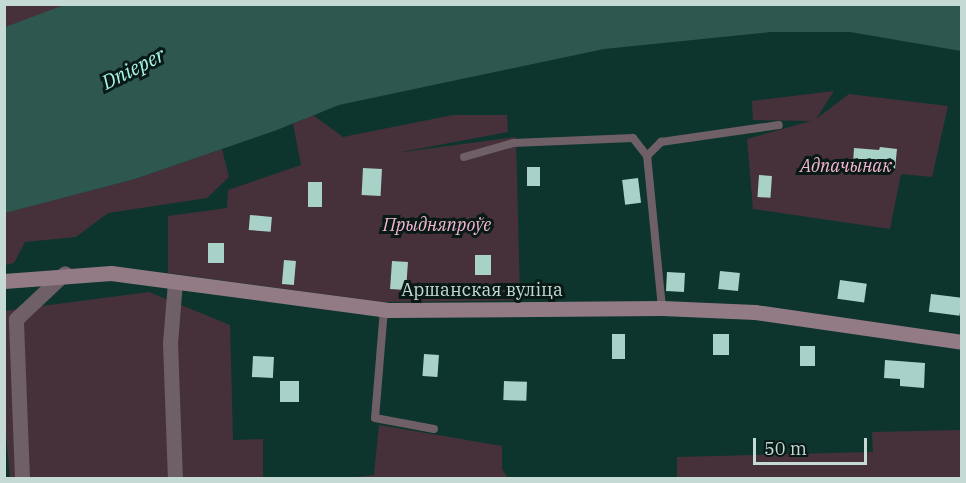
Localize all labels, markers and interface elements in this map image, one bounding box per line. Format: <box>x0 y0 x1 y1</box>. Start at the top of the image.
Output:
water label: Dnieper <box>97 42 169 94</box>
park label: Адпачынак <box>800 155 892 177</box>
park label: Прыдняпроўе <box>383 214 491 236</box>
street label: Аршанская вуліца <box>401 279 563 301</box>
scale bar <box>756 426 870 464</box>
text: 50 m <box>764 437 807 460</box>

